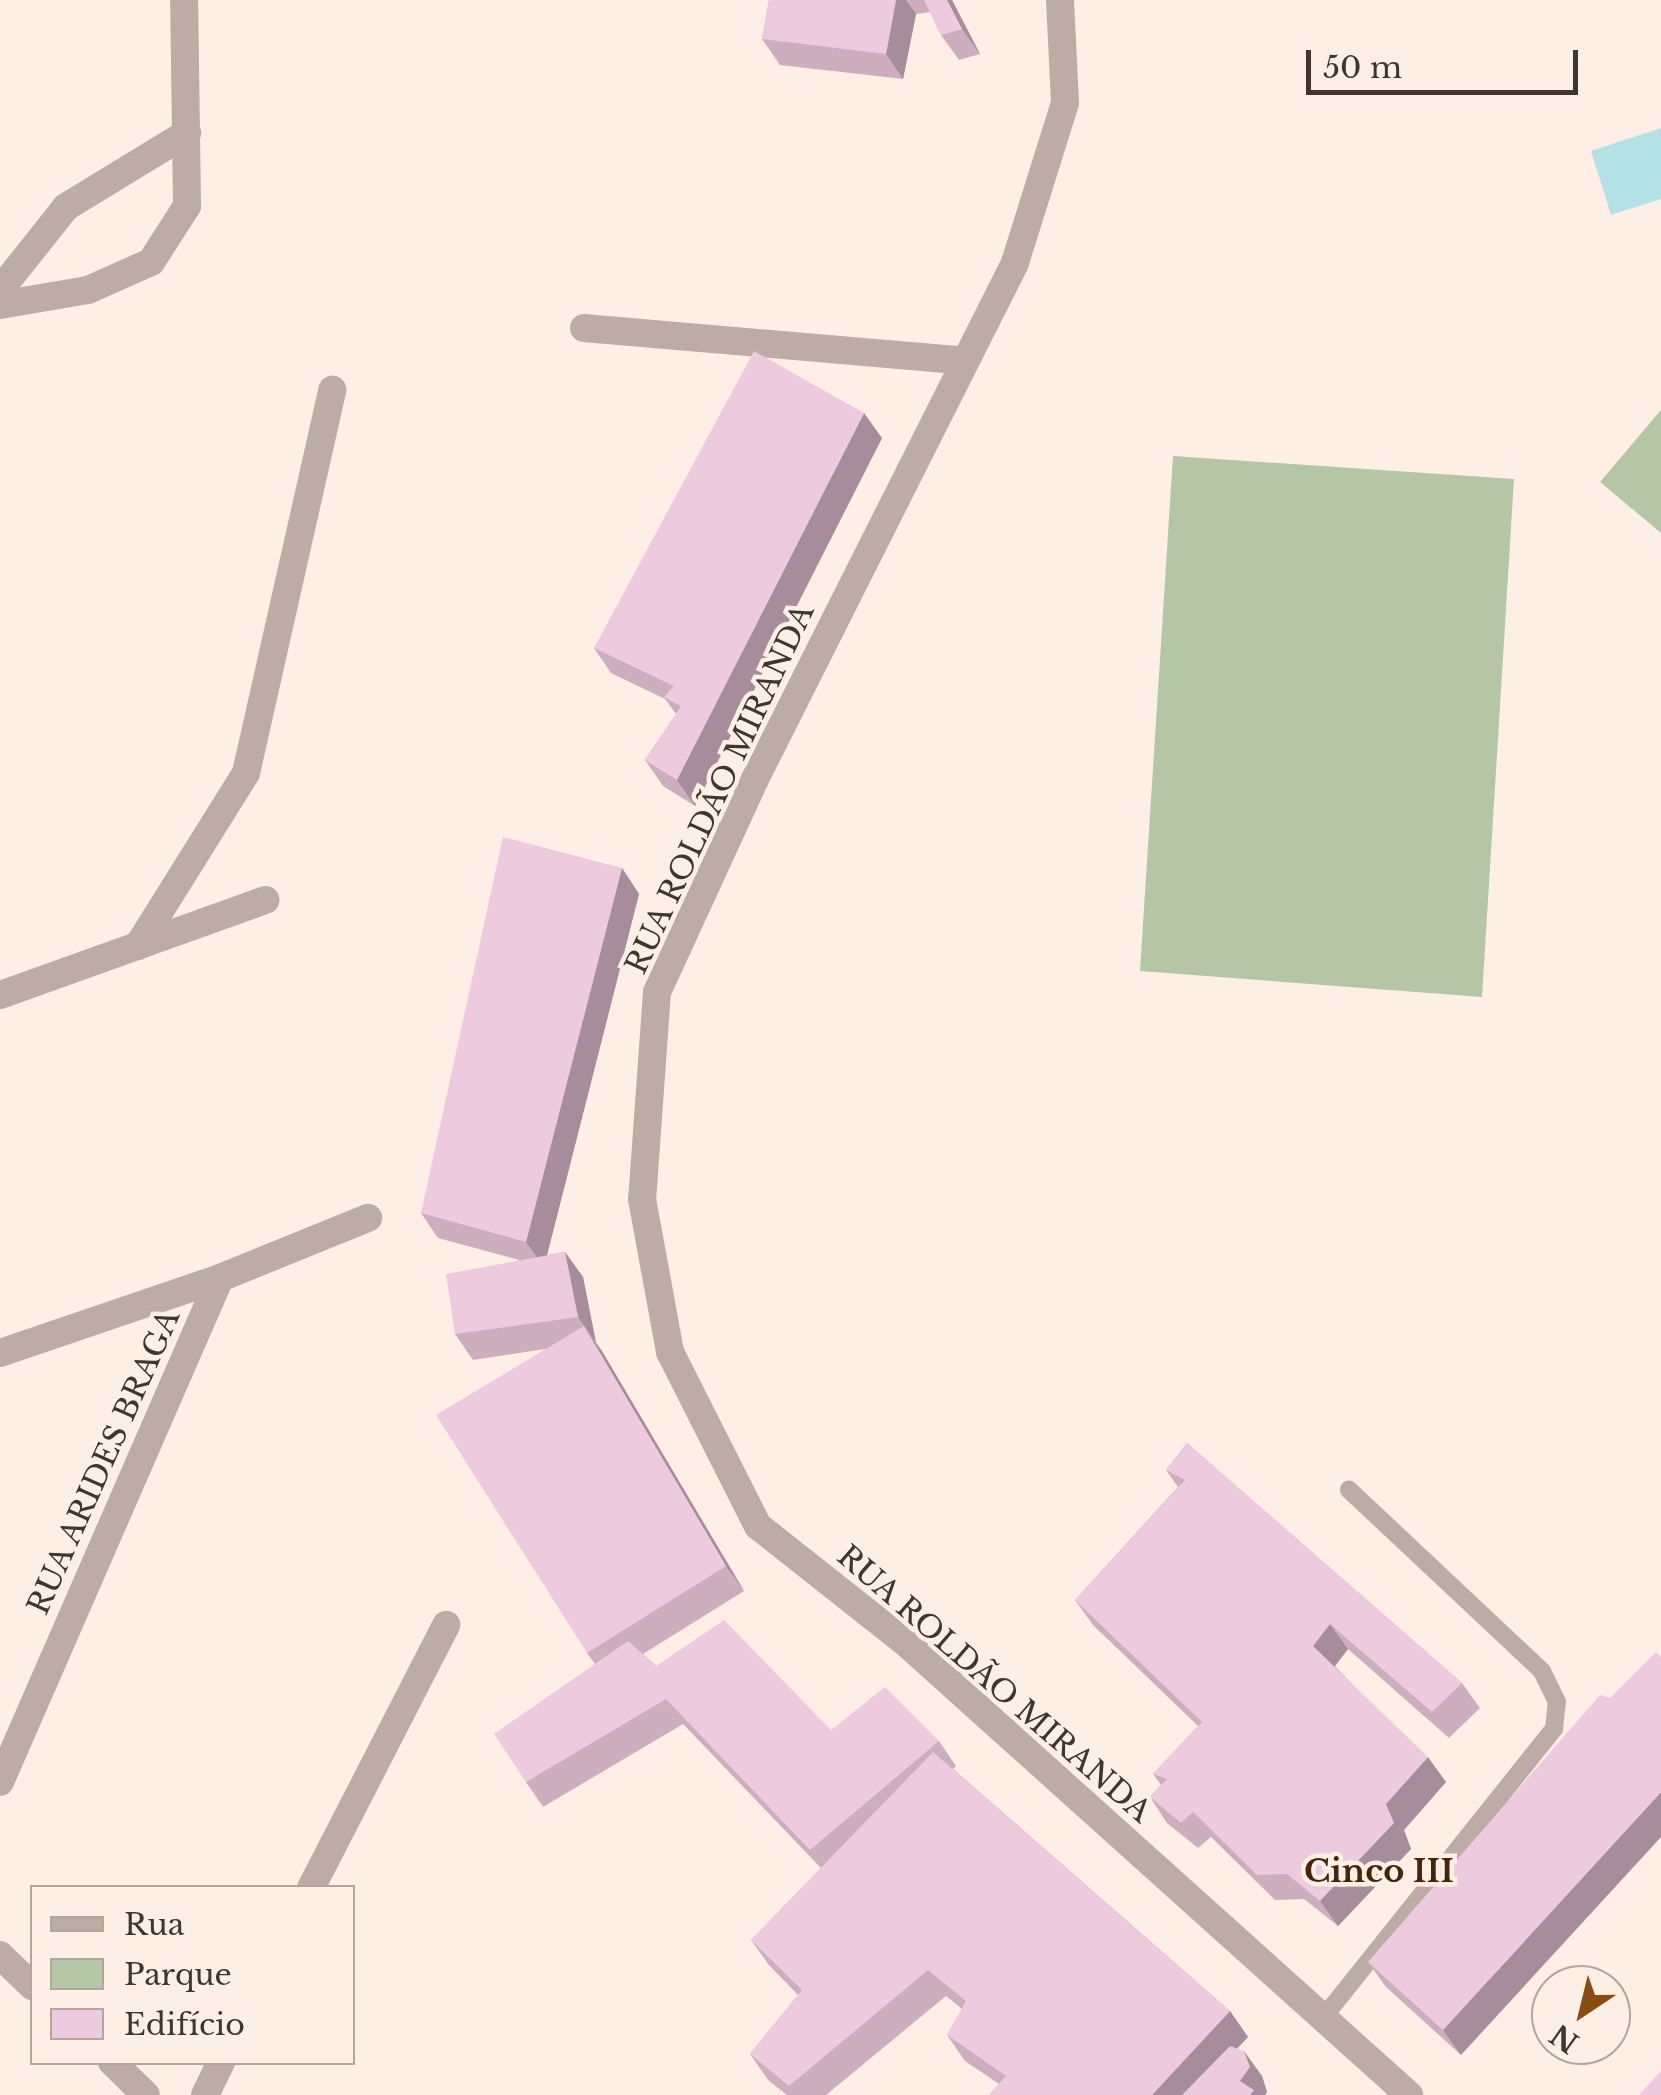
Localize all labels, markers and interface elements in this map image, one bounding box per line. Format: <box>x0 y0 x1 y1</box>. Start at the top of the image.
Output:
scale bar <box>1311 30 1584 92</box>
text: 50 m <box>1323 49 1402 86</box>
street label: RUA ROLDÃO MIRANDA <box>618 598 822 980</box>
street label: RUA ARIDES BRAGA <box>20 1303 188 1621</box>
street label: RUA ROLDÃO MIRANDA <box>829 1538 1159 1830</box>
district label: Cinco III <box>1304 1852 1454 1890</box>
legend <box>30 1885 355 2065</box>
text: Rua <box>124 1906 184 1943</box>
text: Parque <box>124 1956 232 1993</box>
north arrow <box>1531 1965 1631 2065</box>
text: Edifício <box>124 2006 245 2043</box>
text: N <box>1544 2016 1585 2060</box>

